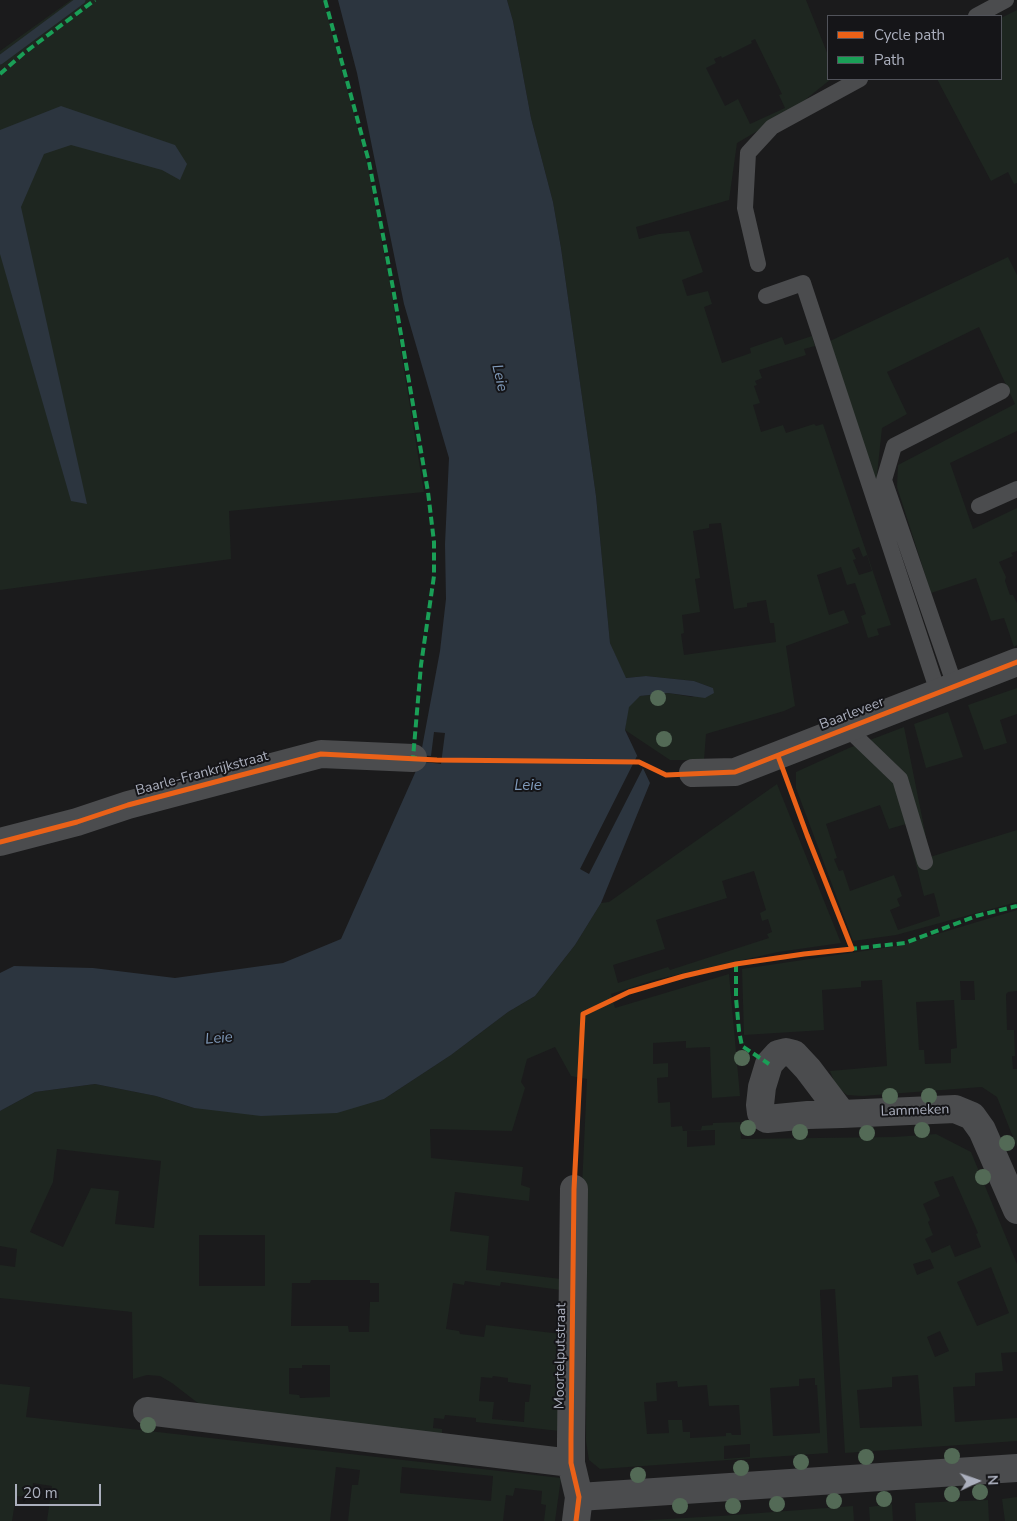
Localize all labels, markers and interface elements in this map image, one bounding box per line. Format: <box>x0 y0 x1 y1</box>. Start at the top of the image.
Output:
legend <box>827 15 1002 80</box>
text: Cycle path <box>874 25 945 45</box>
text: Path <box>874 50 905 70</box>
water label: Leie <box>487 363 511 393</box>
street label: Baarleveer <box>817 694 887 734</box>
street label: Baarle-Frankrijkstraat <box>134 748 270 800</box>
water label: Leie <box>514 777 542 795</box>
water label: Leie <box>205 1029 233 1049</box>
street label: Lammeken <box>880 1101 950 1121</box>
street label: Moortelputstraat <box>552 1303 570 1409</box>
north arrow <box>952 1456 1002 1506</box>
scale bar <box>18 1474 104 1506</box>
text: N <box>983 1474 1002 1486</box>
text: 20 m <box>23 1483 58 1503</box>

